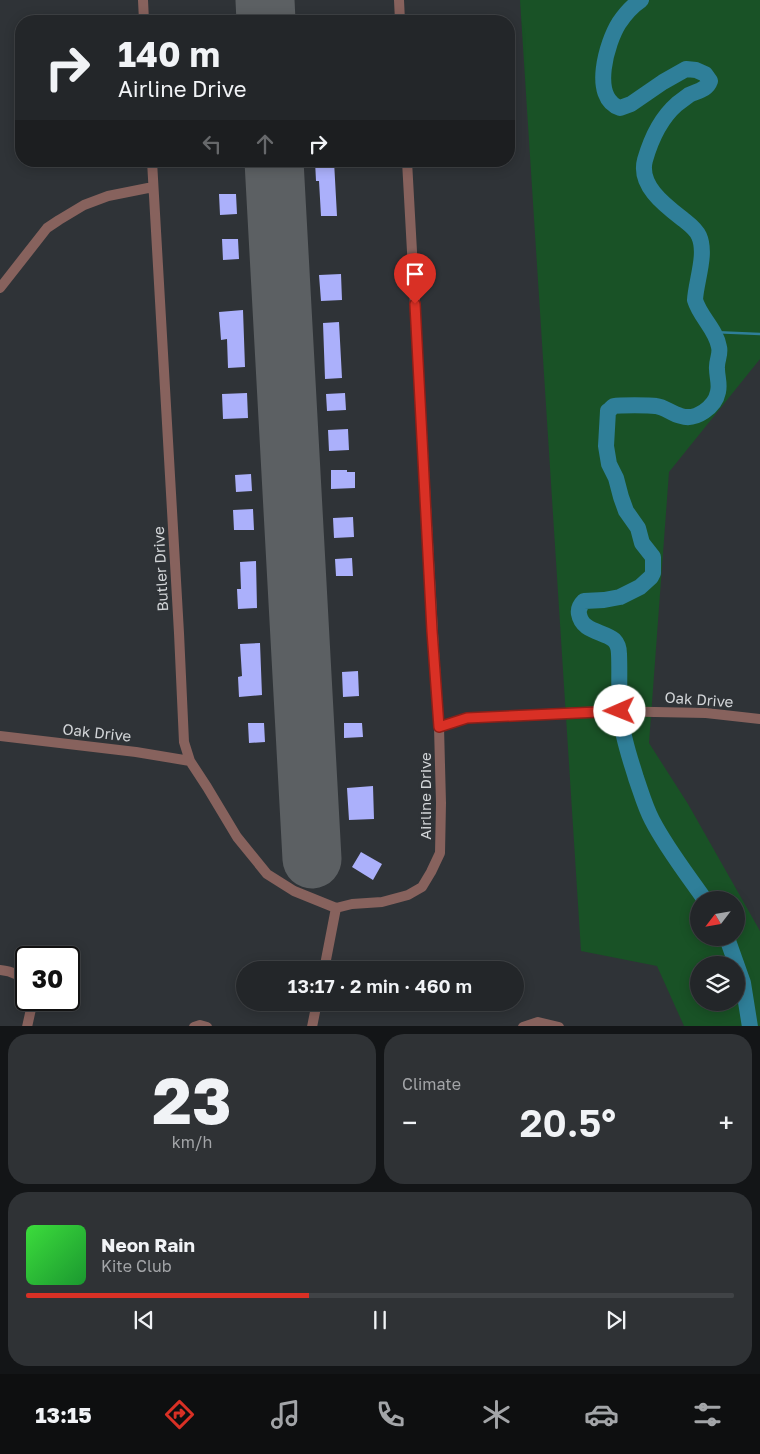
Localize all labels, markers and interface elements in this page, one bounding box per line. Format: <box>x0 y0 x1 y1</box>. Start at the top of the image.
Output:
text: 140 m <box>118 33 220 75</box>
icon: right <box>35 35 100 100</box>
text: Airline Drive <box>118 75 246 102</box>
icon: left <box>198 130 226 158</box>
icon: ahead <box>251 130 279 158</box>
icon: right <box>304 130 332 158</box>
pin <box>394 253 436 304</box>
icon: arrive <box>401 260 429 288</box>
street label: Butler Drive <box>149 526 171 612</box>
position arrow <box>593 684 645 736</box>
street label: Oak Drive <box>664 688 734 710</box>
street label: Oak Drive <box>62 719 133 745</box>
street label: Airline Drive <box>416 752 434 840</box>
north arrow <box>690 891 745 946</box>
map controls <box>690 891 745 1011</box>
speed limit sign: 30 <box>15 946 80 1011</box>
button: layers <box>690 956 745 1011</box>
text: 13:17 · 2 min · 460 m <box>288 974 472 997</box>
text: 23 <box>152 1060 232 1138</box>
text: Climate <box>402 1074 461 1094</box>
text: 20.5° <box>520 1100 616 1145</box>
text: − <box>402 1106 417 1139</box>
text: + <box>719 1106 734 1139</box>
text: km/h <box>172 1132 212 1152</box>
text: Neon Rain <box>101 1233 195 1256</box>
text: Kite Club <box>101 1256 172 1276</box>
icon: previous <box>130 1306 158 1334</box>
icon: pause <box>366 1306 394 1334</box>
icon: next <box>602 1306 630 1334</box>
icon: directions <box>162 1397 197 1432</box>
icon: music <box>268 1397 303 1432</box>
icon: phone <box>373 1397 408 1432</box>
icon: climate <box>479 1397 514 1432</box>
icon: car <box>584 1397 619 1432</box>
icon: filters <box>690 1397 725 1432</box>
text: 13:15 <box>35 1401 92 1428</box>

